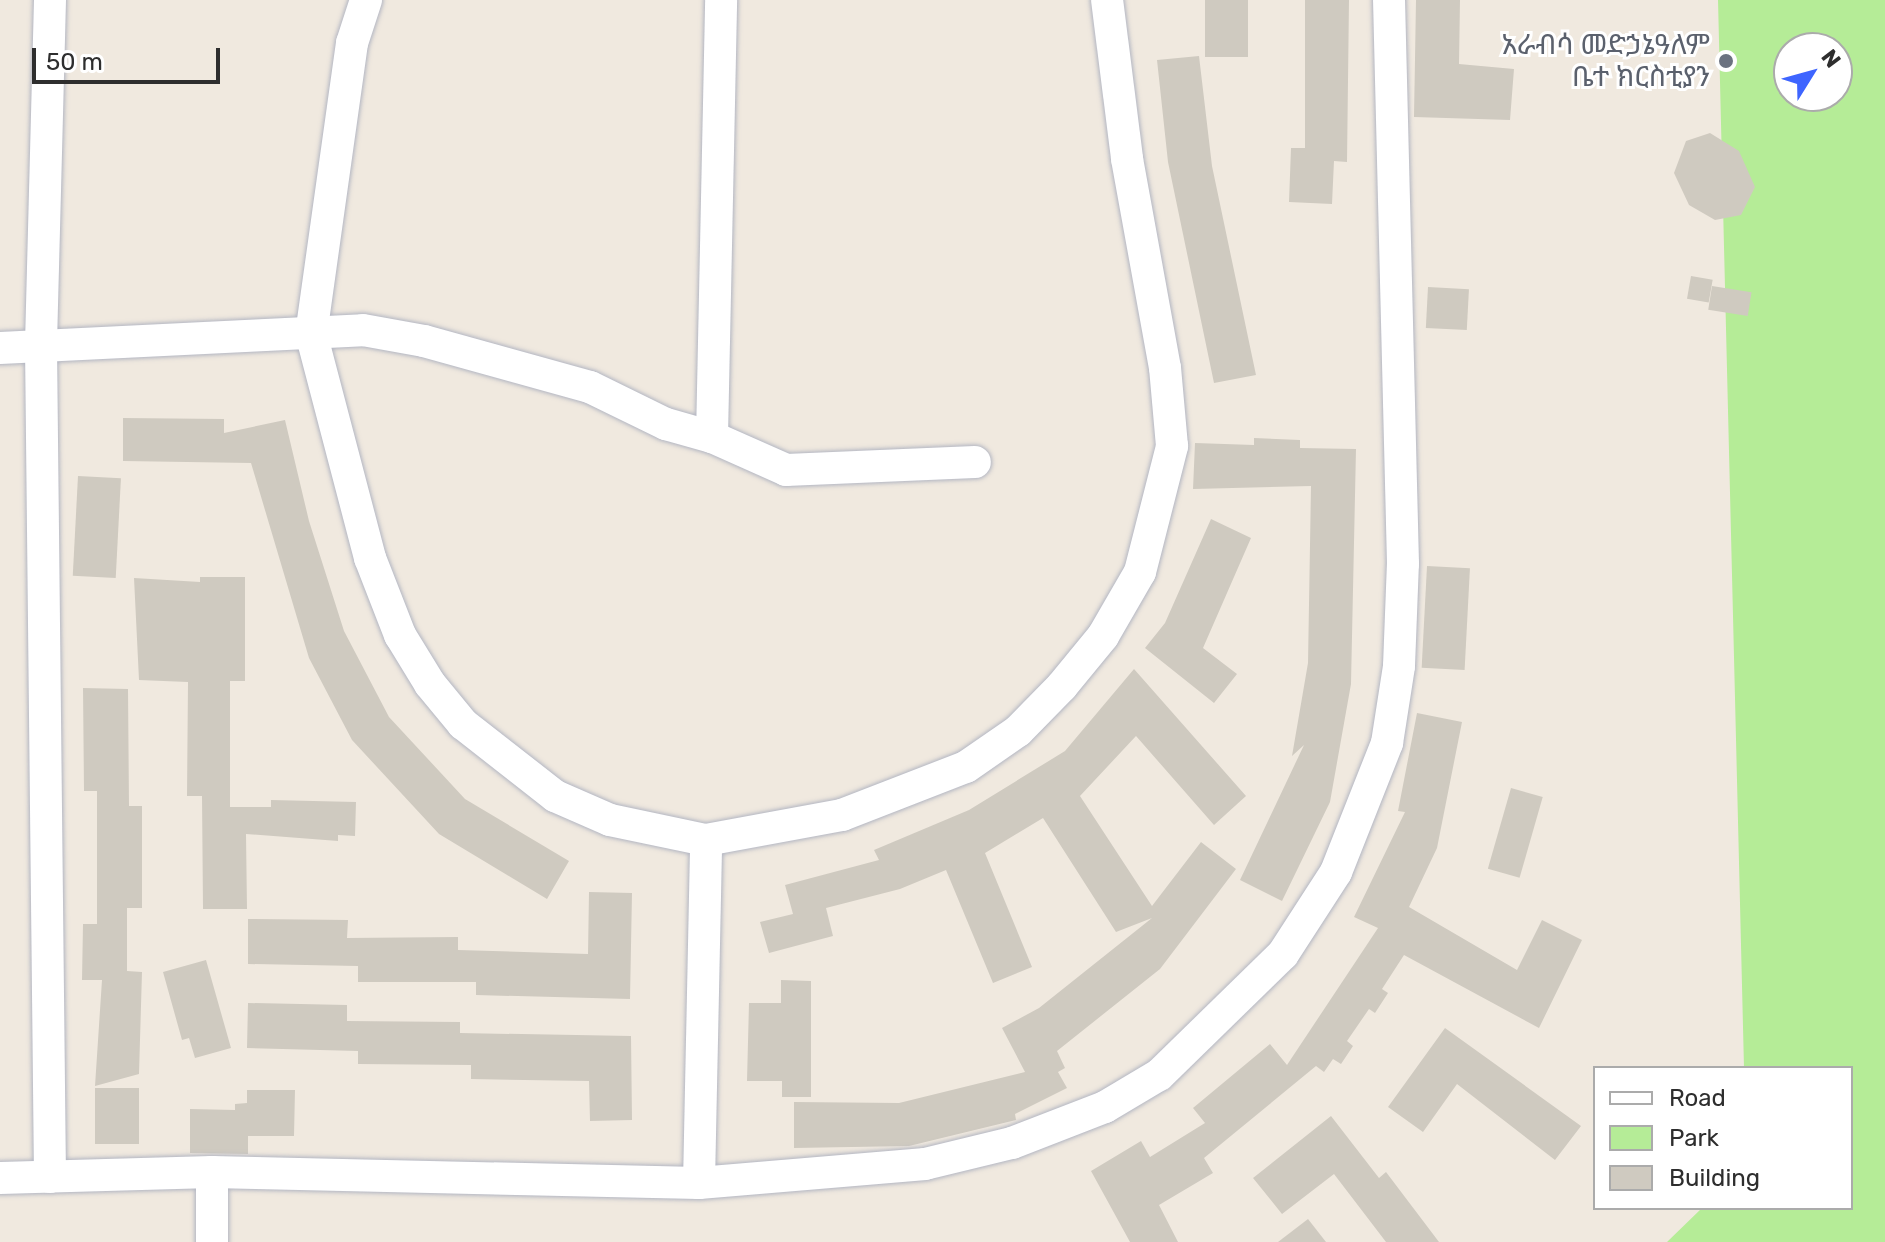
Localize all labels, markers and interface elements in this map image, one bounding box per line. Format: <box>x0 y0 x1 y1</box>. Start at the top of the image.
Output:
place label: አራብሳ መድኃኔዓለም ቤተ ክርስቲያን <box>1501 28 1710 94</box>
scale bar <box>36 32 224 82</box>
north arrow <box>1773 32 1853 112</box>
text: N <box>1815 44 1847 73</box>
text: 50 m <box>46 48 103 76</box>
marker: አራብሳ መድኃኔዓለም ቤተ ክርስቲያን <box>1717 52 1735 70</box>
legend <box>1593 1066 1853 1210</box>
text: Road <box>1669 1084 1726 1112</box>
text: Park <box>1669 1124 1719 1152</box>
text: Building <box>1669 1164 1760 1192</box>

